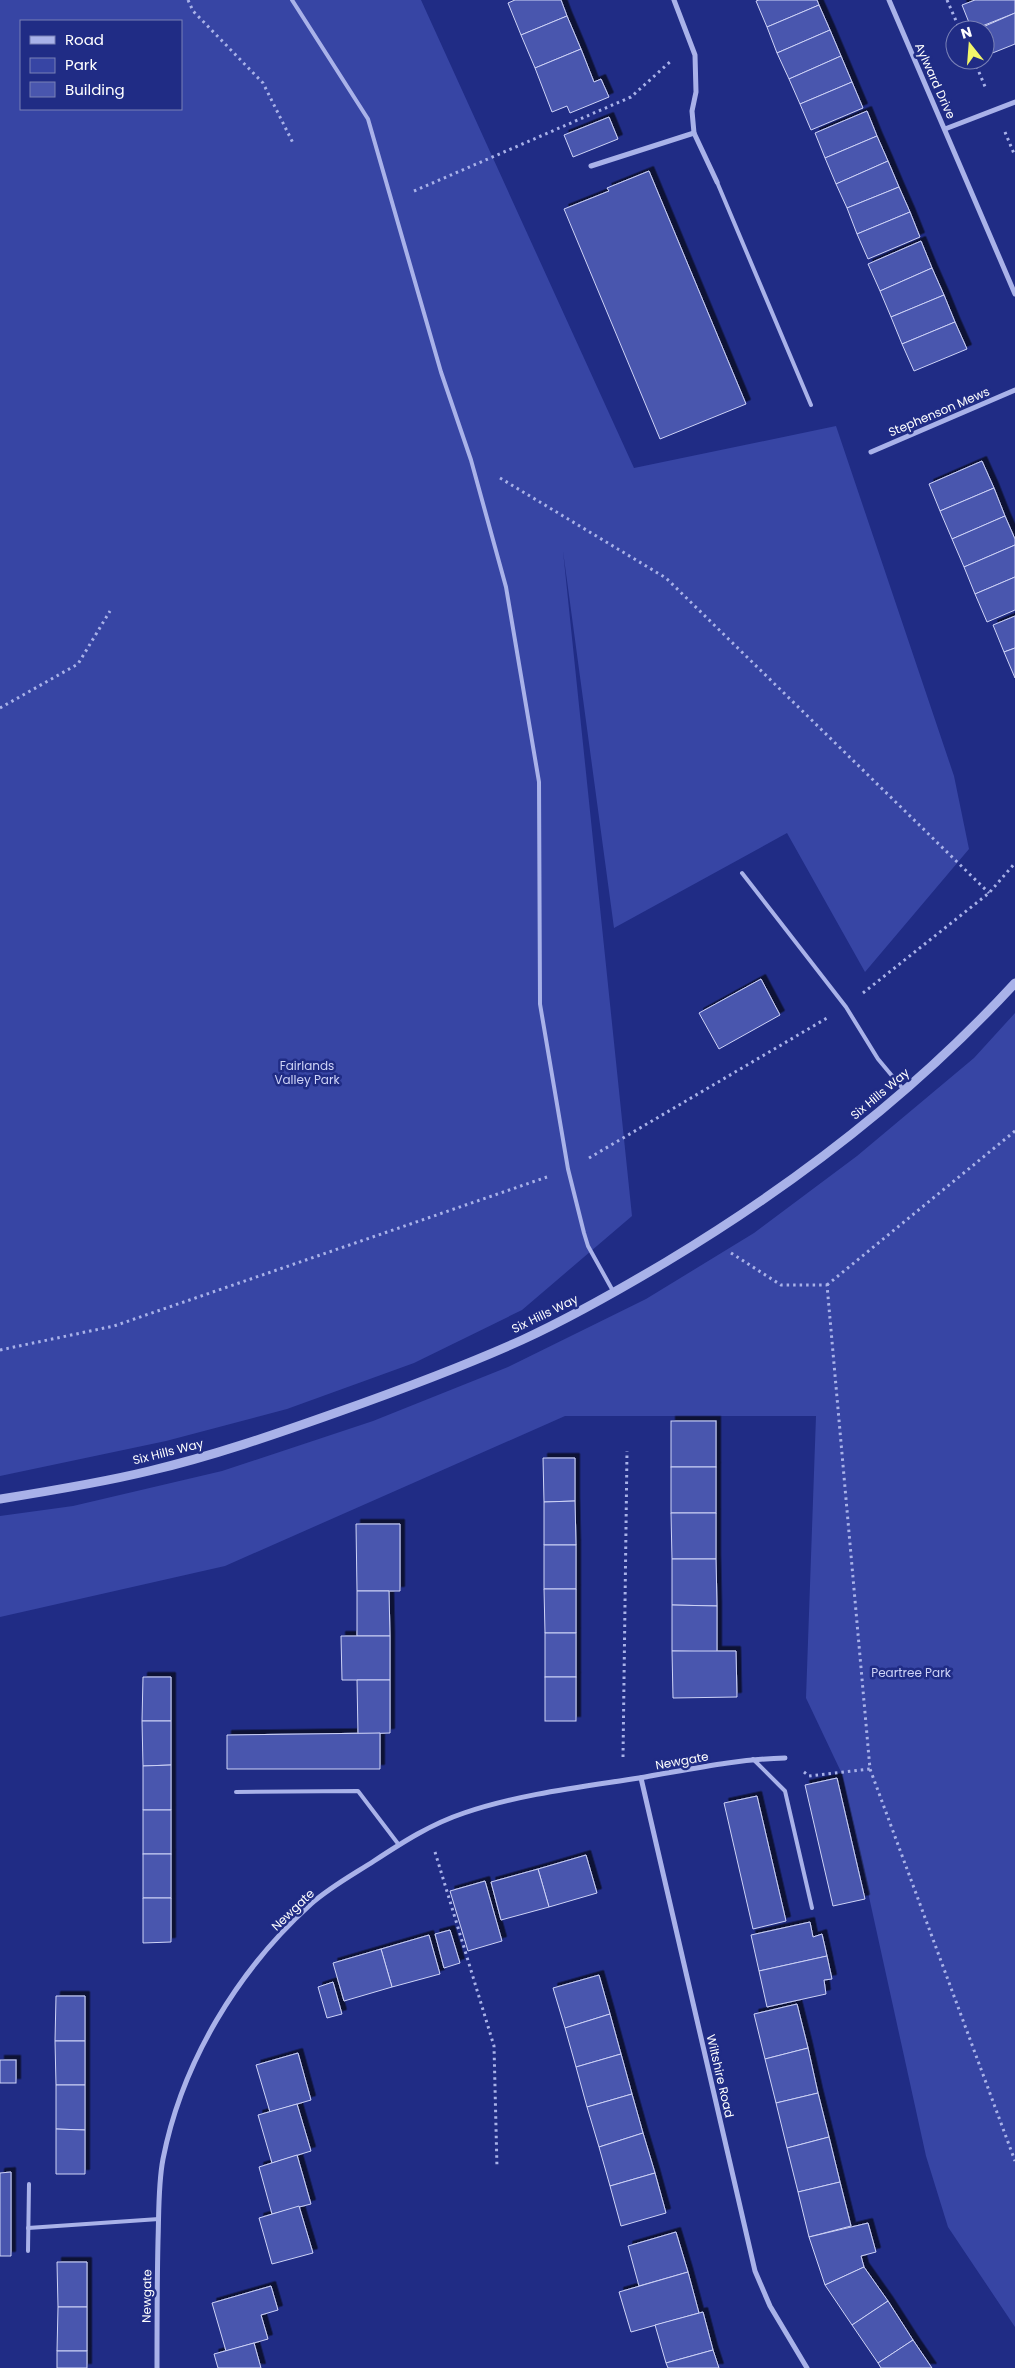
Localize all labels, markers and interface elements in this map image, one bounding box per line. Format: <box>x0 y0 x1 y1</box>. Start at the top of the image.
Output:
legend <box>20 20 182 110</box>
north arrow <box>945 20 995 70</box>
text: N <box>958 21 974 44</box>
text: Road <box>65 29 104 50</box>
street label: Aylward Drive <box>911 40 960 122</box>
text: Park <box>65 54 97 75</box>
text: Building <box>65 79 125 100</box>
street label: Stephenson Mews <box>886 383 992 441</box>
park label: Fairlands Valley Park <box>274 1057 340 1088</box>
street label: Six Hills Way <box>847 1064 913 1123</box>
street label: Six Hills Way <box>509 1290 581 1337</box>
street label: Six Hills Way <box>131 1434 205 1468</box>
park label: Peartree Park <box>871 1664 952 1681</box>
street label: Newgate <box>654 1747 710 1774</box>
street label: Newgate <box>267 1885 318 1934</box>
street label: Wiltshire Road <box>703 2032 738 2119</box>
street label: Newgate <box>138 2269 155 2323</box>

